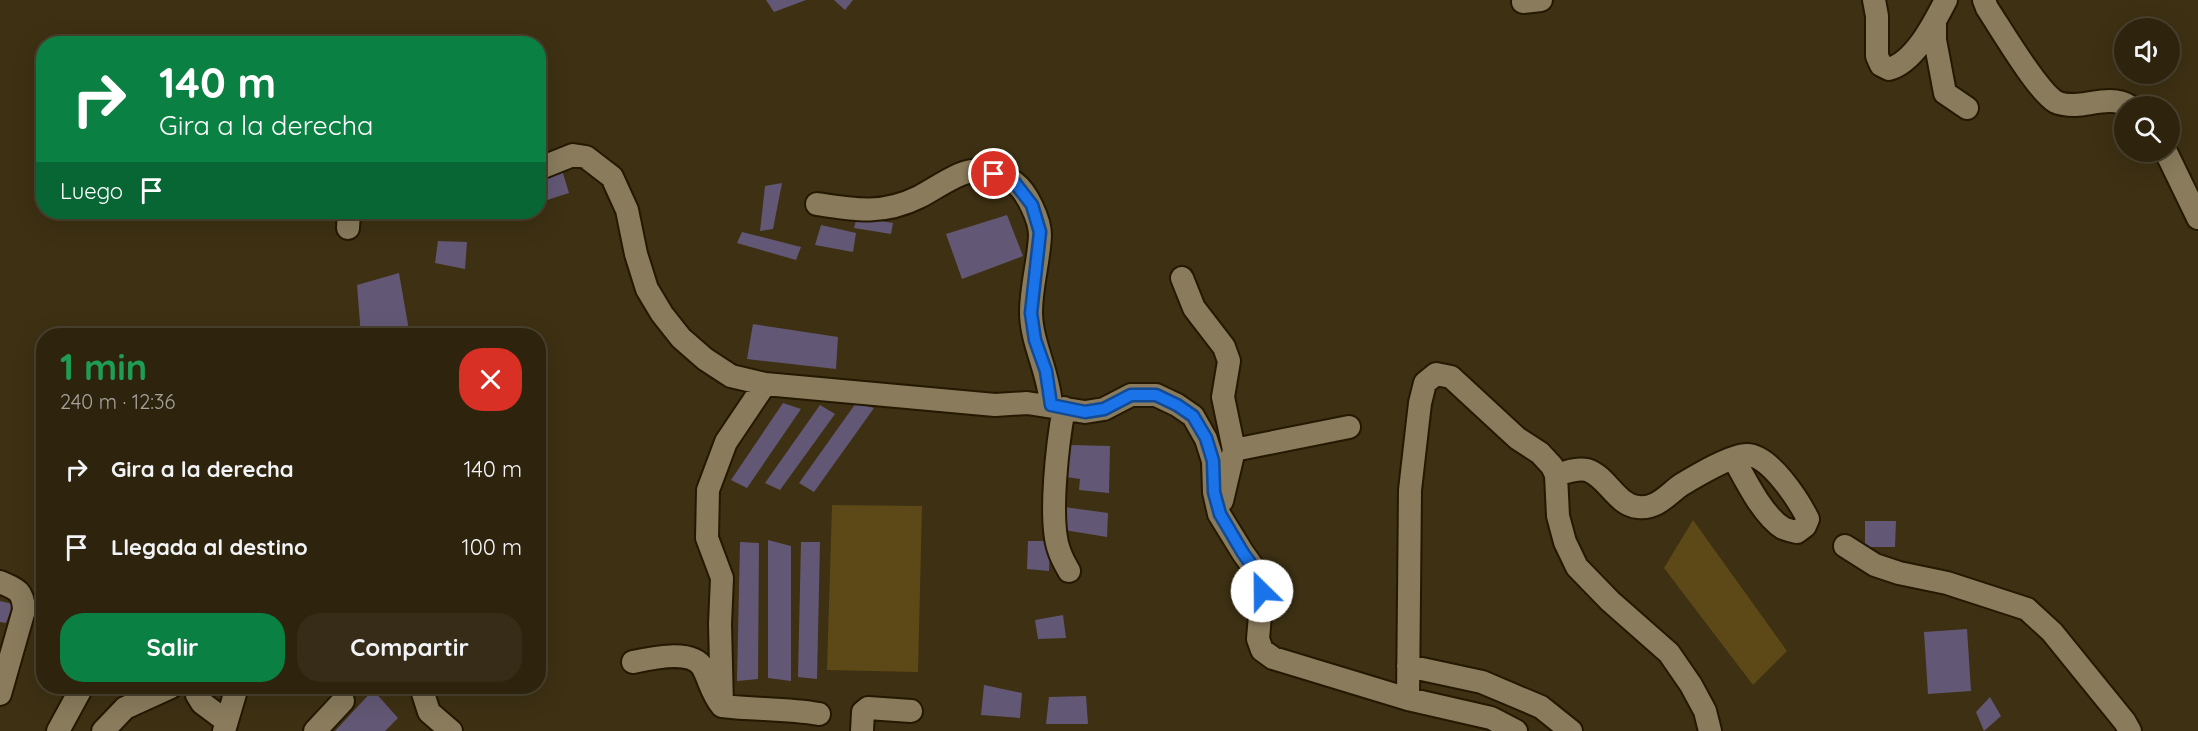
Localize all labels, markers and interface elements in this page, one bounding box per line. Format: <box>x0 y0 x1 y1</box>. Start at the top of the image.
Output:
map controls <box>2114 18 2180 162</box>
button: sound <box>2114 18 2180 84</box>
text: 140 m <box>159 56 276 109</box>
icon: right <box>60 60 138 138</box>
button: search <box>2114 96 2180 162</box>
text: Gira a la derecha <box>159 108 373 142</box>
pin <box>968 148 1019 199</box>
icon: arrive <box>977 157 1010 190</box>
icon: arrive <box>135 174 168 207</box>
text: Luego <box>60 177 123 205</box>
text: 1 min <box>60 344 147 389</box>
button: close <box>459 348 522 411</box>
text: 240 m · 12:36 <box>60 389 175 414</box>
icon: right <box>60 453 93 486</box>
text: Gira a la derecha <box>111 455 294 483</box>
text: 140 m <box>463 455 522 483</box>
icon: arrive <box>60 531 93 564</box>
text: Llegada al destino <box>111 533 308 561</box>
text: 100 m <box>462 533 522 561</box>
position arrow <box>1230 559 1294 623</box>
button: Salir <box>60 613 285 682</box>
button: Compartir <box>297 613 522 682</box>

